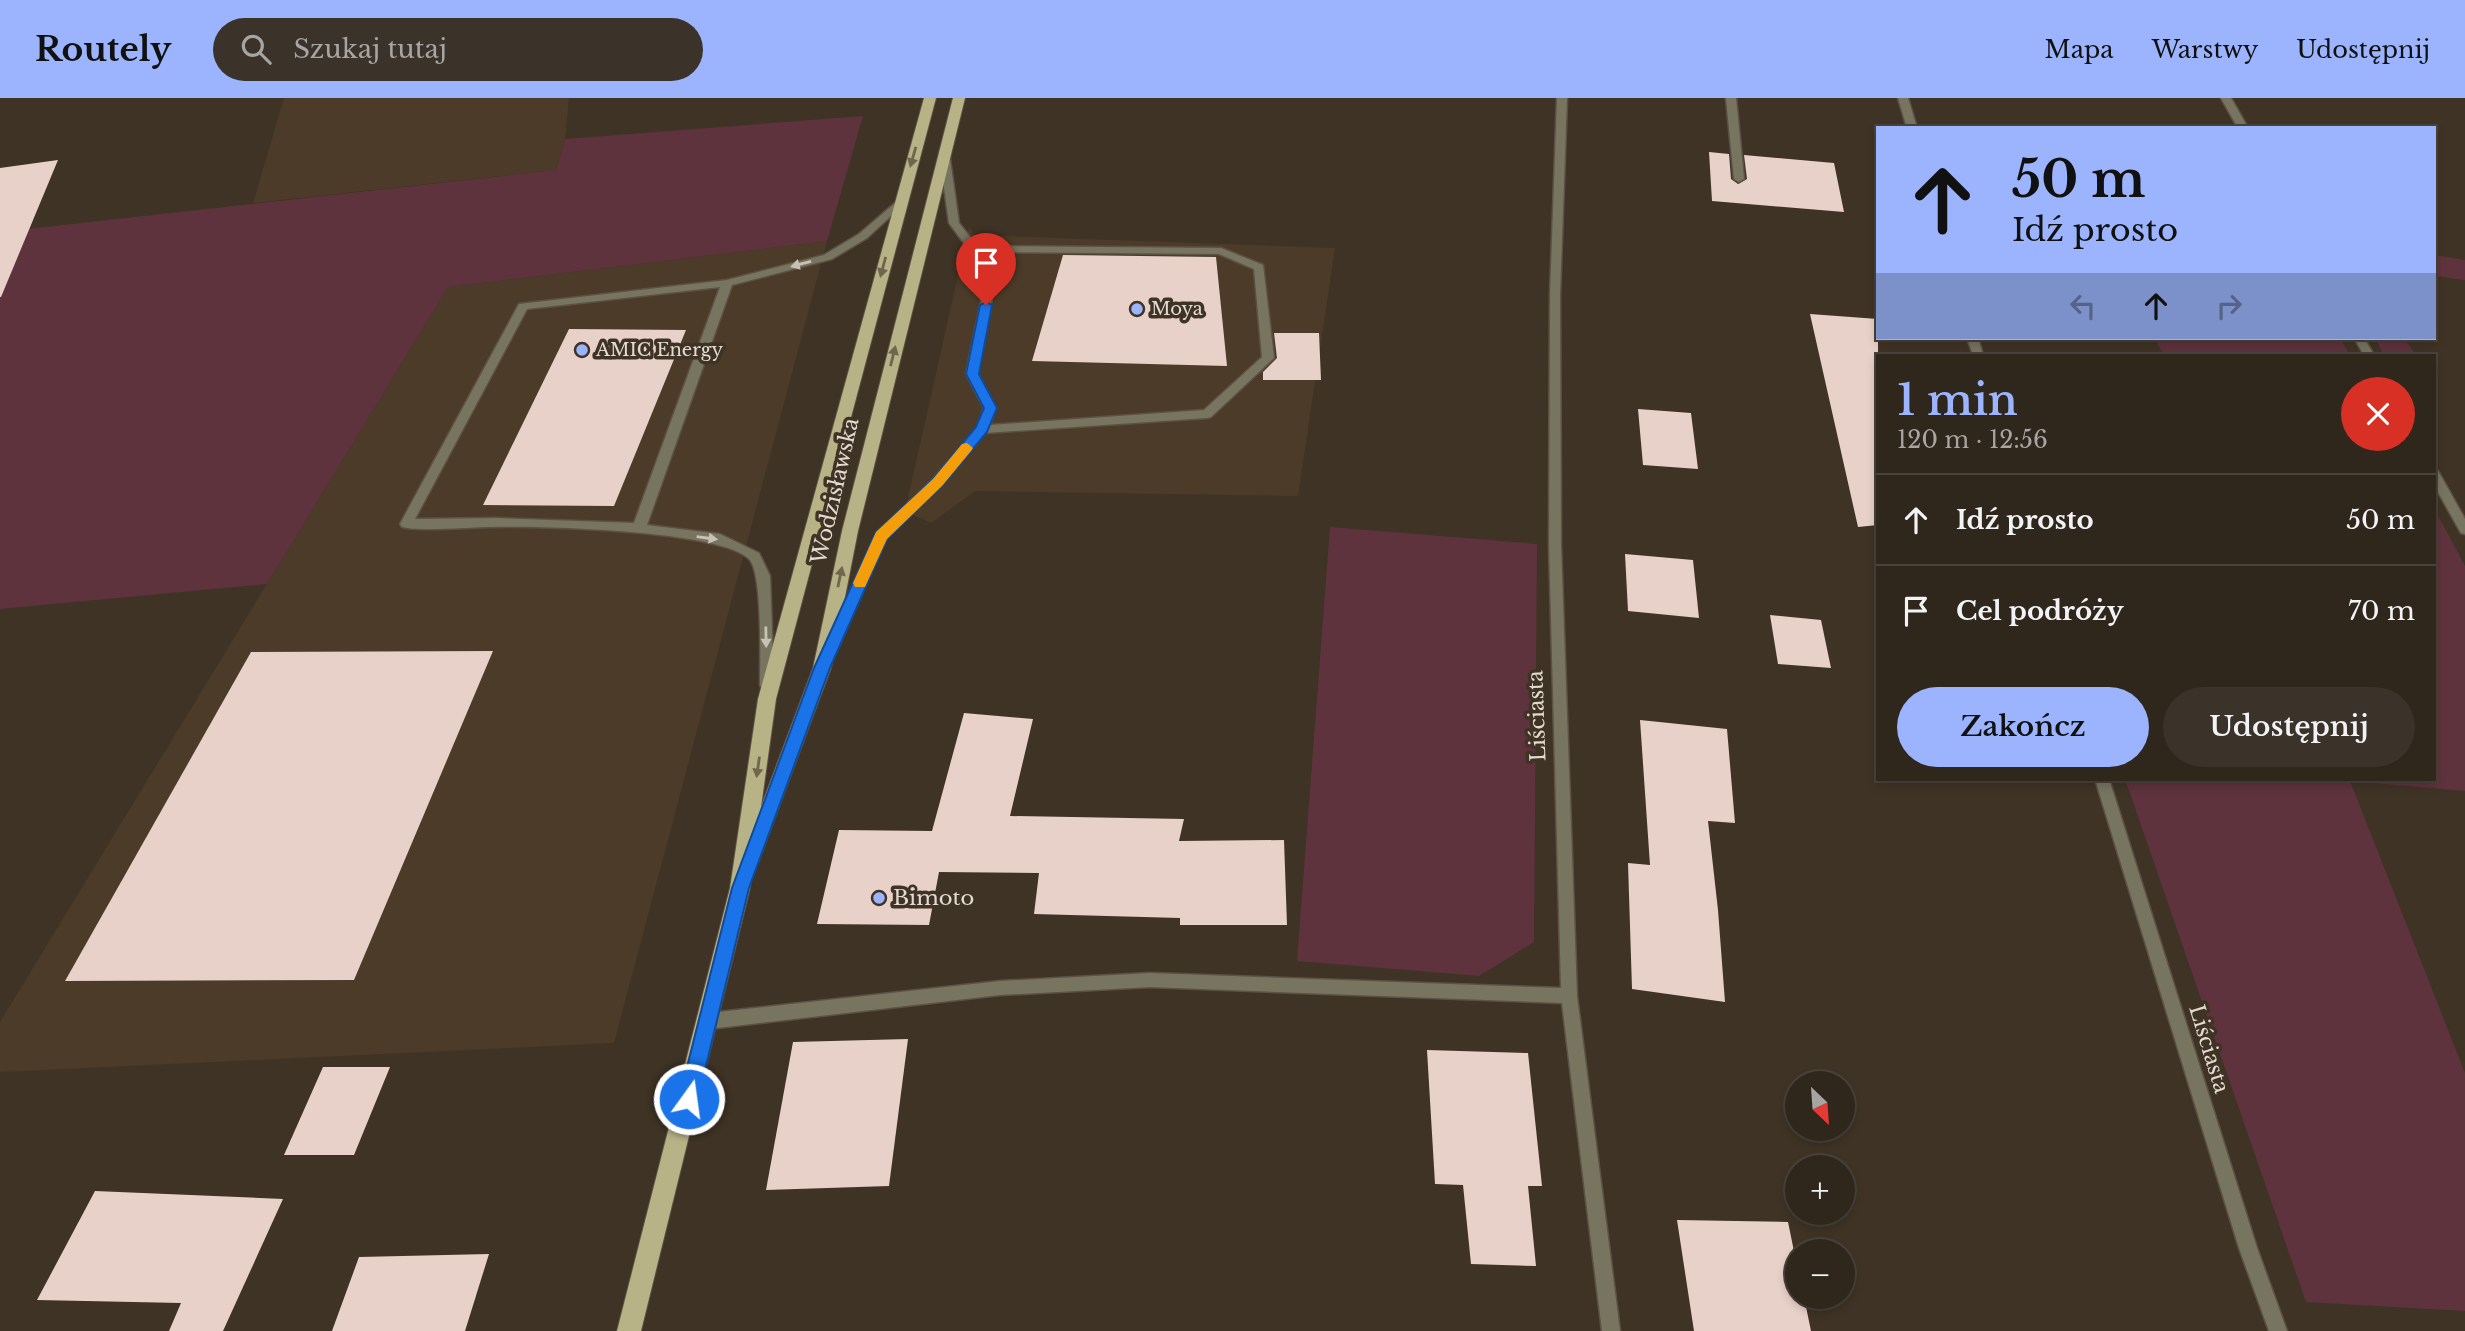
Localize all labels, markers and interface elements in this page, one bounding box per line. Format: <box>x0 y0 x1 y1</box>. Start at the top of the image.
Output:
search box <box>213 18 703 81</box>
text: Routely <box>35 29 171 70</box>
icon: search <box>237 30 275 68</box>
text: Szukaj tutaj <box>293 33 447 65</box>
text: Mapa <box>2045 35 2114 64</box>
text: Warstwy <box>2152 35 2258 64</box>
text: Udostępnij <box>2296 35 2430 64</box>
one-way arrow <box>908 147 918 168</box>
text: 50 m <box>2012 149 2145 210</box>
icon: ahead <box>1897 154 1988 245</box>
text: Idź prosto <box>2012 210 2178 250</box>
pin <box>956 233 1016 305</box>
icon: arrive <box>967 244 1005 282</box>
one-way arrow <box>877 256 888 278</box>
one-way arrow <box>790 259 811 269</box>
icon: left <box>2064 287 2102 325</box>
icon: ahead <box>2137 287 2175 325</box>
icon: right <box>2210 287 2248 325</box>
place label: Moya <box>1151 298 1203 320</box>
marker: Moya <box>1129 301 1145 317</box>
place label: AMIC Energy <box>595 339 724 361</box>
marker: AMIC Energy <box>574 342 590 358</box>
one-way arrow <box>888 345 899 367</box>
text: 1 min <box>1897 374 2018 426</box>
button: close <box>2341 377 2415 451</box>
street label: Wodzisławska <box>805 415 865 568</box>
text: 120 m · 12:56 <box>1897 426 2048 454</box>
icon: ahead <box>1897 501 1935 539</box>
text: Idź prosto <box>1956 504 2094 536</box>
text: 50 m <box>2346 504 2415 536</box>
one-way arrow <box>696 532 718 543</box>
one-way arrow <box>835 566 846 588</box>
icon: arrive <box>1897 592 1935 630</box>
text: Cel podróży <box>1956 595 2124 627</box>
text: 70 m <box>2348 595 2415 627</box>
one-way arrow <box>760 627 771 649</box>
street label: Liściasta <box>1522 670 1552 762</box>
button: Zakończ <box>1897 687 2149 767</box>
button: Udostępnij <box>2163 687 2415 767</box>
one-way arrow <box>752 756 763 778</box>
place label: Bimoto <box>893 885 974 911</box>
marker: Bimoto <box>871 890 887 906</box>
street label: Liściasta <box>2183 1002 2235 1097</box>
position arrow <box>652 1062 726 1136</box>
north arrow <box>1785 1071 1855 1141</box>
map controls <box>1785 1071 1855 1309</box>
button: + <box>1785 1155 1855 1225</box>
button: − <box>1785 1239 1855 1309</box>

